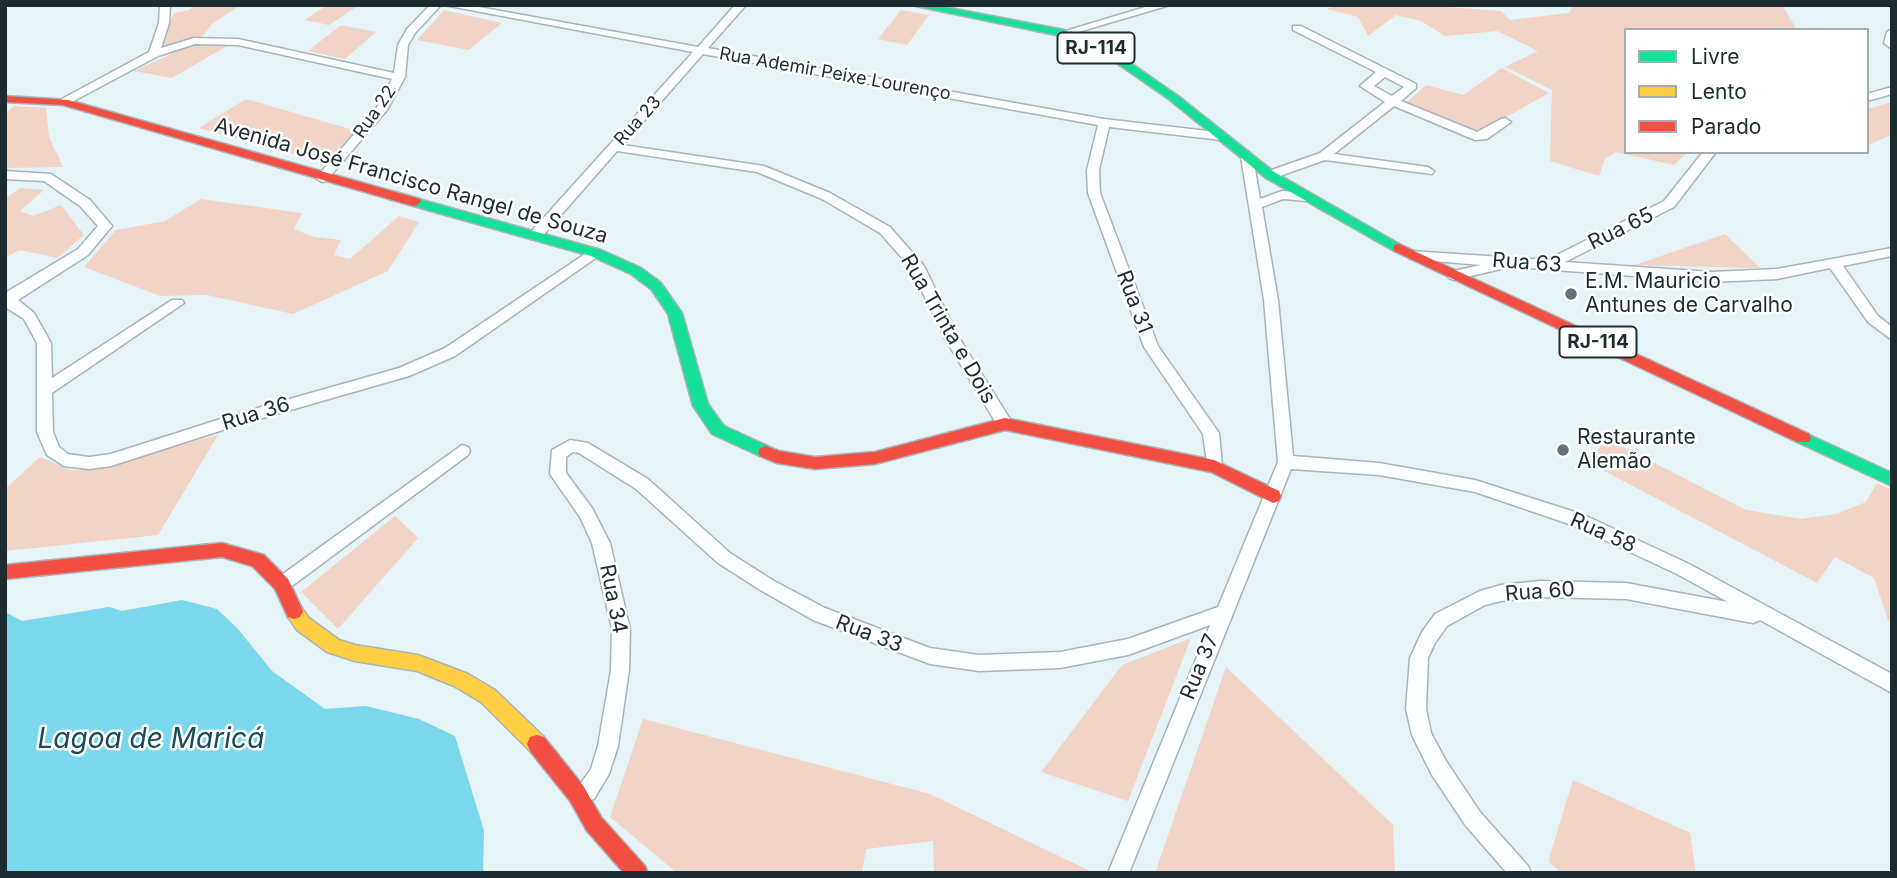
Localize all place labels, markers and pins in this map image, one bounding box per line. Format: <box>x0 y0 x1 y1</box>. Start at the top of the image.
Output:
place label: E.M. Mauricio Antunes de Carvalho <box>1585 269 1793 319</box>
marker: E.M. Mauricio Antunes de Carvalho <box>1563 286 1579 302</box>
place label: Restaurante Alemão <box>1577 425 1696 475</box>
marker: Restaurante Alemão <box>1555 442 1571 458</box>

